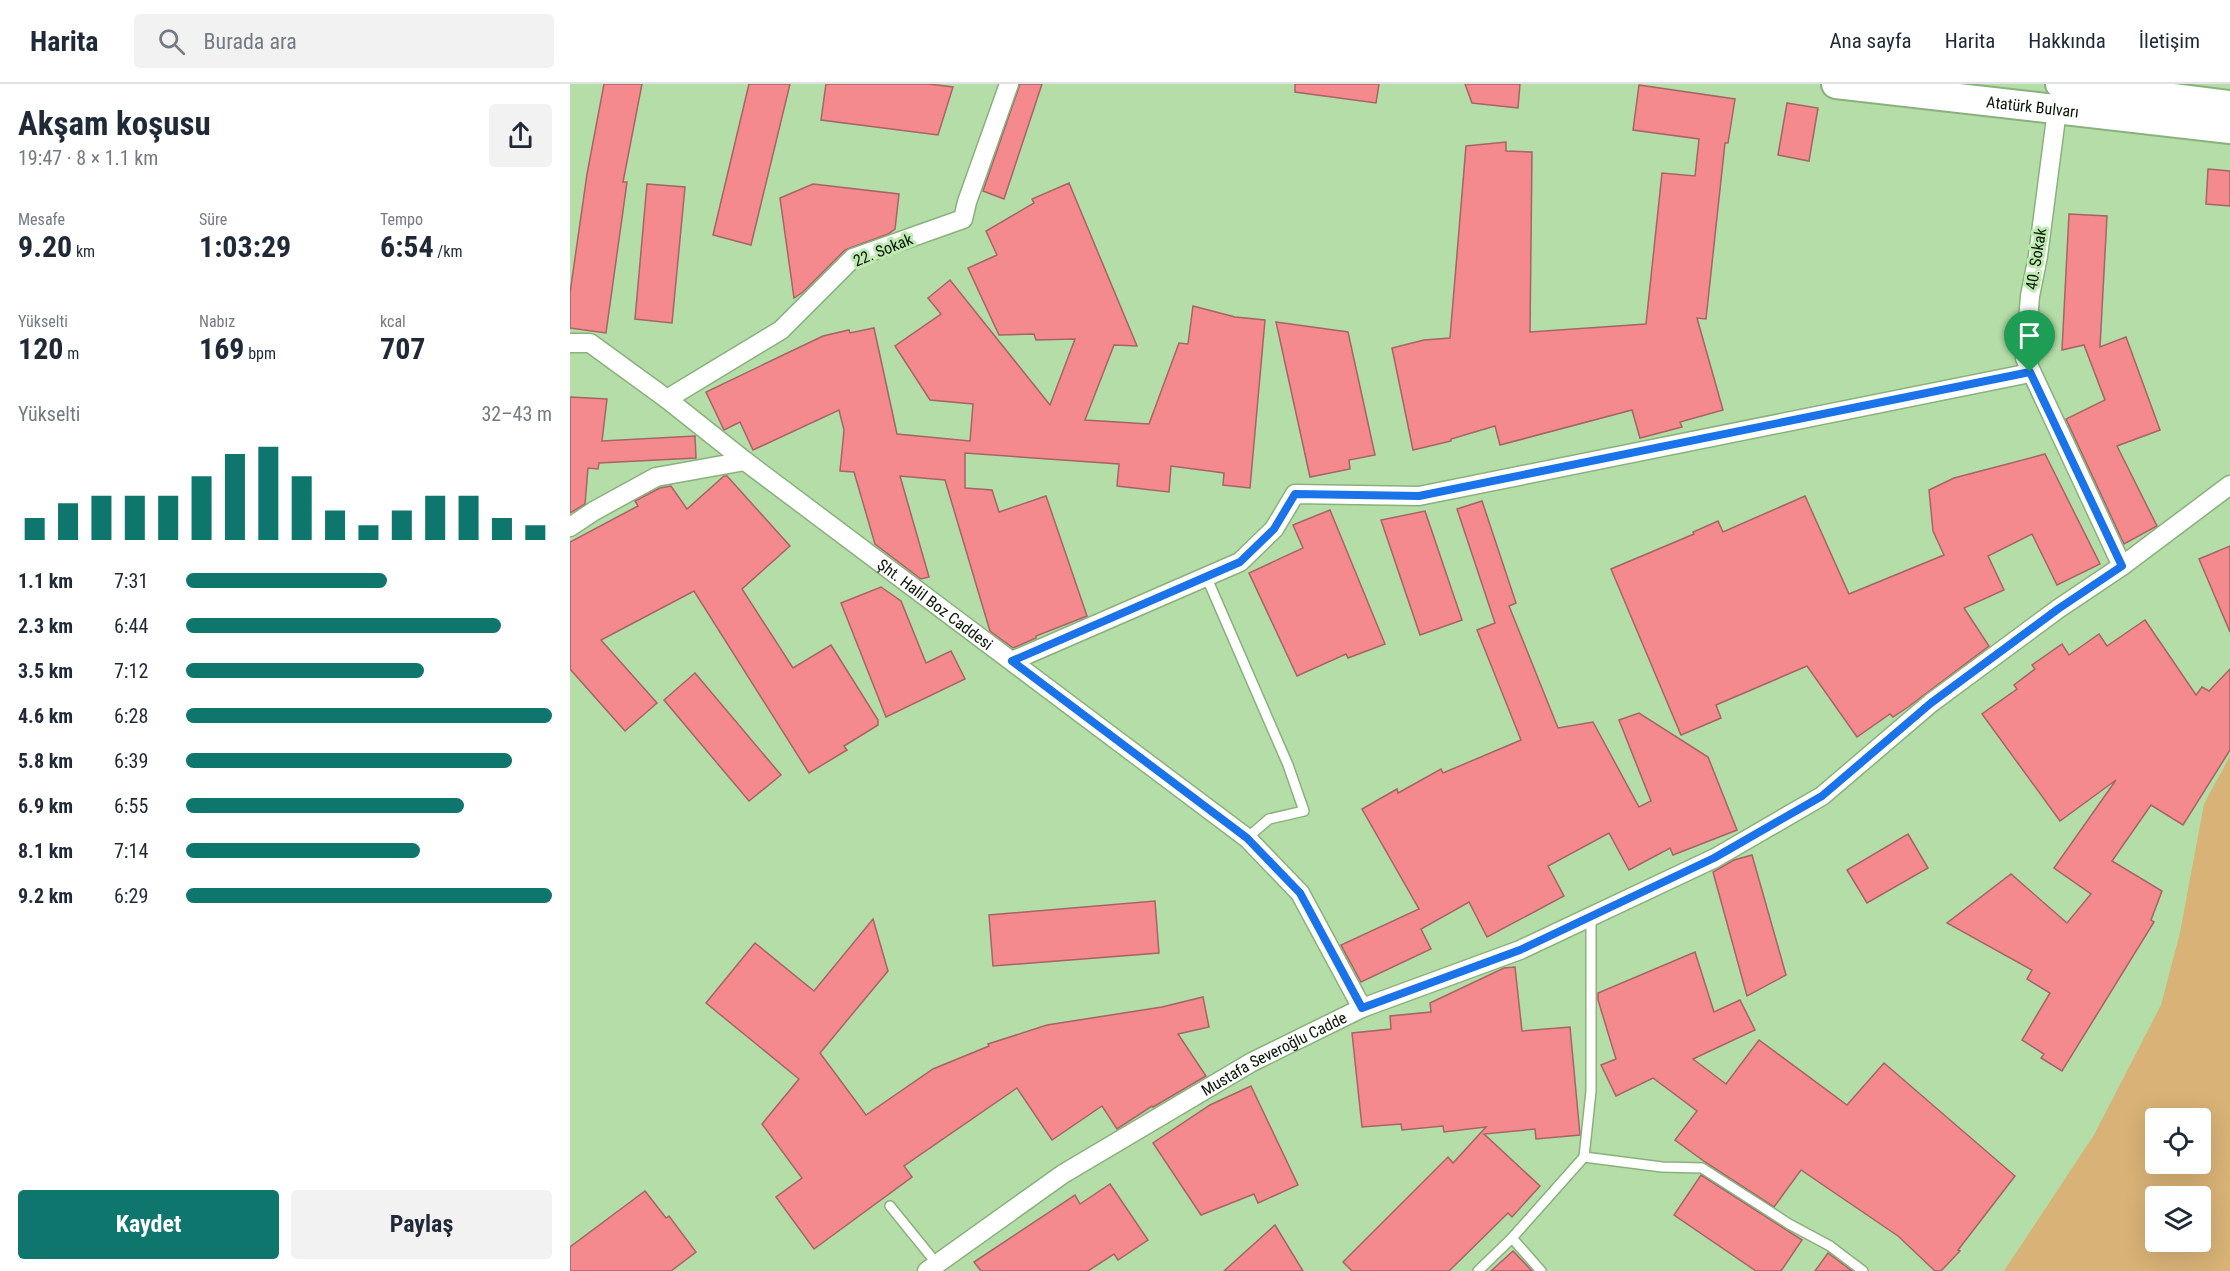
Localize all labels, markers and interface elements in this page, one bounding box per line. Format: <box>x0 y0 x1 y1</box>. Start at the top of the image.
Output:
search box <box>134 14 554 68</box>
text: Harita <box>30 25 98 58</box>
icon: search <box>155 25 188 58</box>
text: Burada ara <box>203 29 297 54</box>
text: Ana sayfa <box>1829 29 1912 53</box>
text: Harita <box>1945 29 1995 53</box>
text: Hakkında <box>2028 29 2106 53</box>
text: İletişim <box>2139 29 2200 53</box>
street label: Atatürk Bulvarı <box>1985 92 2080 121</box>
text: Akşam koşusu <box>18 104 211 143</box>
button: share <box>489 104 552 167</box>
text: 19:47 · 8 × 1.1 km <box>18 146 158 170</box>
text: Mesafe <box>18 210 65 229</box>
text: Süre <box>199 210 227 229</box>
text: Tempo <box>380 210 423 229</box>
street label: 40. Sokak <box>2022 226 2050 291</box>
text: 9.20 <box>18 229 72 264</box>
text: 1:03:29 <box>199 229 291 264</box>
text: 6:54 <box>380 229 434 264</box>
street label: 22. Sokak <box>851 229 916 270</box>
text: km <box>72 242 95 261</box>
text: /km <box>434 242 463 261</box>
pin <box>2004 310 2055 372</box>
text: Yükselti <box>18 312 68 331</box>
text: Nabız <box>199 312 235 331</box>
text: kcal <box>380 312 406 331</box>
icon: arrive <box>2013 319 2046 352</box>
text: 120 <box>18 331 63 366</box>
text: 169 <box>199 331 244 366</box>
text: 707 <box>380 331 425 366</box>
text: m <box>63 344 79 363</box>
text: bpm <box>244 344 276 363</box>
text: Yükselti <box>18 402 80 426</box>
text: 32–43 m <box>481 402 552 426</box>
street label: Şht. Halil Boz Caddesi <box>874 555 997 653</box>
text: 1.1 km <box>18 569 73 593</box>
text: 7:31 <box>114 569 148 593</box>
text: 2.3 km <box>18 614 73 638</box>
text: 6:44 <box>114 614 148 638</box>
text: 3.5 km <box>18 659 73 683</box>
text: 7:12 <box>114 659 148 683</box>
text: 4.6 km <box>18 704 73 728</box>
text: 6:28 <box>114 704 148 728</box>
text: 5.8 km <box>18 749 73 773</box>
text: 6:39 <box>114 749 148 773</box>
text: 6.9 km <box>18 794 73 818</box>
text: 6:55 <box>114 794 148 818</box>
text: 8.1 km <box>18 839 73 863</box>
text: 7:14 <box>114 839 148 863</box>
text: 9.2 km <box>18 884 73 908</box>
text: 6:29 <box>114 884 148 908</box>
street label: Mustafa Severoğlu Cadde <box>1198 1008 1350 1100</box>
map controls <box>2145 1108 2211 1252</box>
button: locate <box>2145 1108 2211 1174</box>
button: layers <box>2145 1186 2211 1252</box>
button: Kaydet <box>18 1190 279 1259</box>
button: Paylaş <box>291 1190 552 1259</box>

